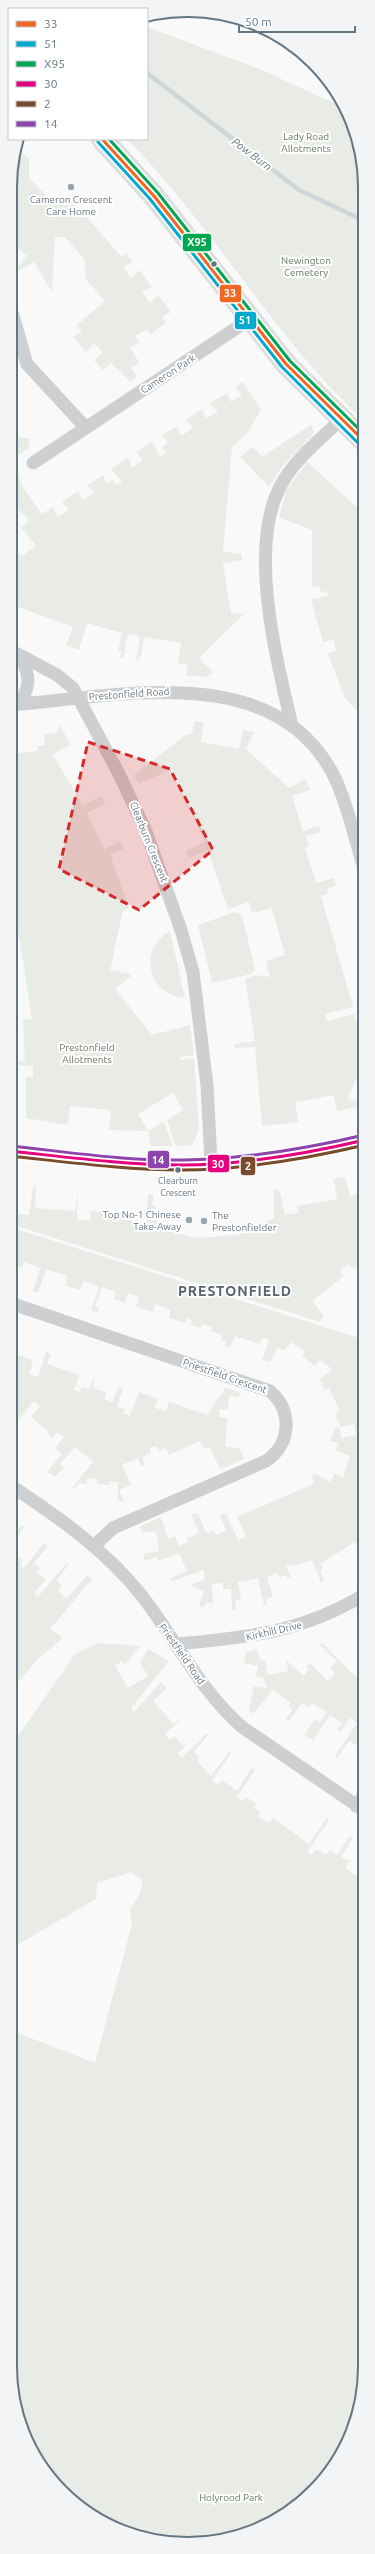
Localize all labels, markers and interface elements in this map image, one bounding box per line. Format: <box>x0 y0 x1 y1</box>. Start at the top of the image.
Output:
legend <box>8 8 148 140</box>
scale bar <box>239 8 355 34</box>
text: 50 m <box>245 15 272 28</box>
text: 33 <box>44 17 58 30</box>
text: 51 <box>44 37 58 50</box>
text: X95 <box>44 57 65 70</box>
text: 30 <box>44 77 58 90</box>
text: 2 <box>44 97 51 110</box>
text: 14 <box>44 117 58 130</box>
park label: Lady Road Allotments <box>281 131 331 154</box>
water label: Pow Burn <box>230 135 274 173</box>
marker: Cameron Crescent Care Home <box>66 182 76 192</box>
place label: Cameron Crescent Care Home <box>30 194 112 217</box>
line badge: X95 <box>182 233 212 252</box>
text: X95 <box>187 236 207 248</box>
park label: Newington Cemetery <box>281 255 331 278</box>
unlabelled marker <box>209 259 219 269</box>
line badge: 33 <box>219 284 242 303</box>
text: 33 <box>224 287 236 299</box>
line badge: 51 <box>234 311 257 330</box>
text: 51 <box>239 314 251 326</box>
street label: Cameron Park <box>139 352 197 396</box>
street label: Prestonfield Road <box>88 686 170 702</box>
street label: Clearburn Crescent <box>128 800 170 884</box>
park label: Prestonfield Allotments <box>59 1042 115 1065</box>
line badge: 14 <box>147 1150 170 1169</box>
text: 14 <box>152 1154 164 1166</box>
line badge: 30 <box>207 1154 230 1173</box>
line badge: 2 <box>240 1156 256 1176</box>
text: 30 <box>212 1158 224 1170</box>
text: 2 <box>245 1160 251 1172</box>
marker: Clearburn Crescent <box>173 1165 183 1175</box>
place label: Clearburn Crescent <box>158 1176 198 1198</box>
place label: Top No-1 Chinese Take-Away <box>103 1209 181 1232</box>
place label: The Prestonfielder <box>212 1210 277 1233</box>
marker: Top No-1 Chinese Take-Away <box>184 1215 194 1225</box>
marker: The Prestonfielder <box>199 1216 209 1226</box>
district label: PRESTONFIELD <box>178 1283 292 1299</box>
street label: Priestfield Crescent <box>182 1356 268 1396</box>
street label: Kirkhill Drive <box>245 1619 303 1643</box>
street label: Priestfield Road <box>157 1622 207 1687</box>
park label: Holyrood Park <box>199 2492 263 2503</box>

